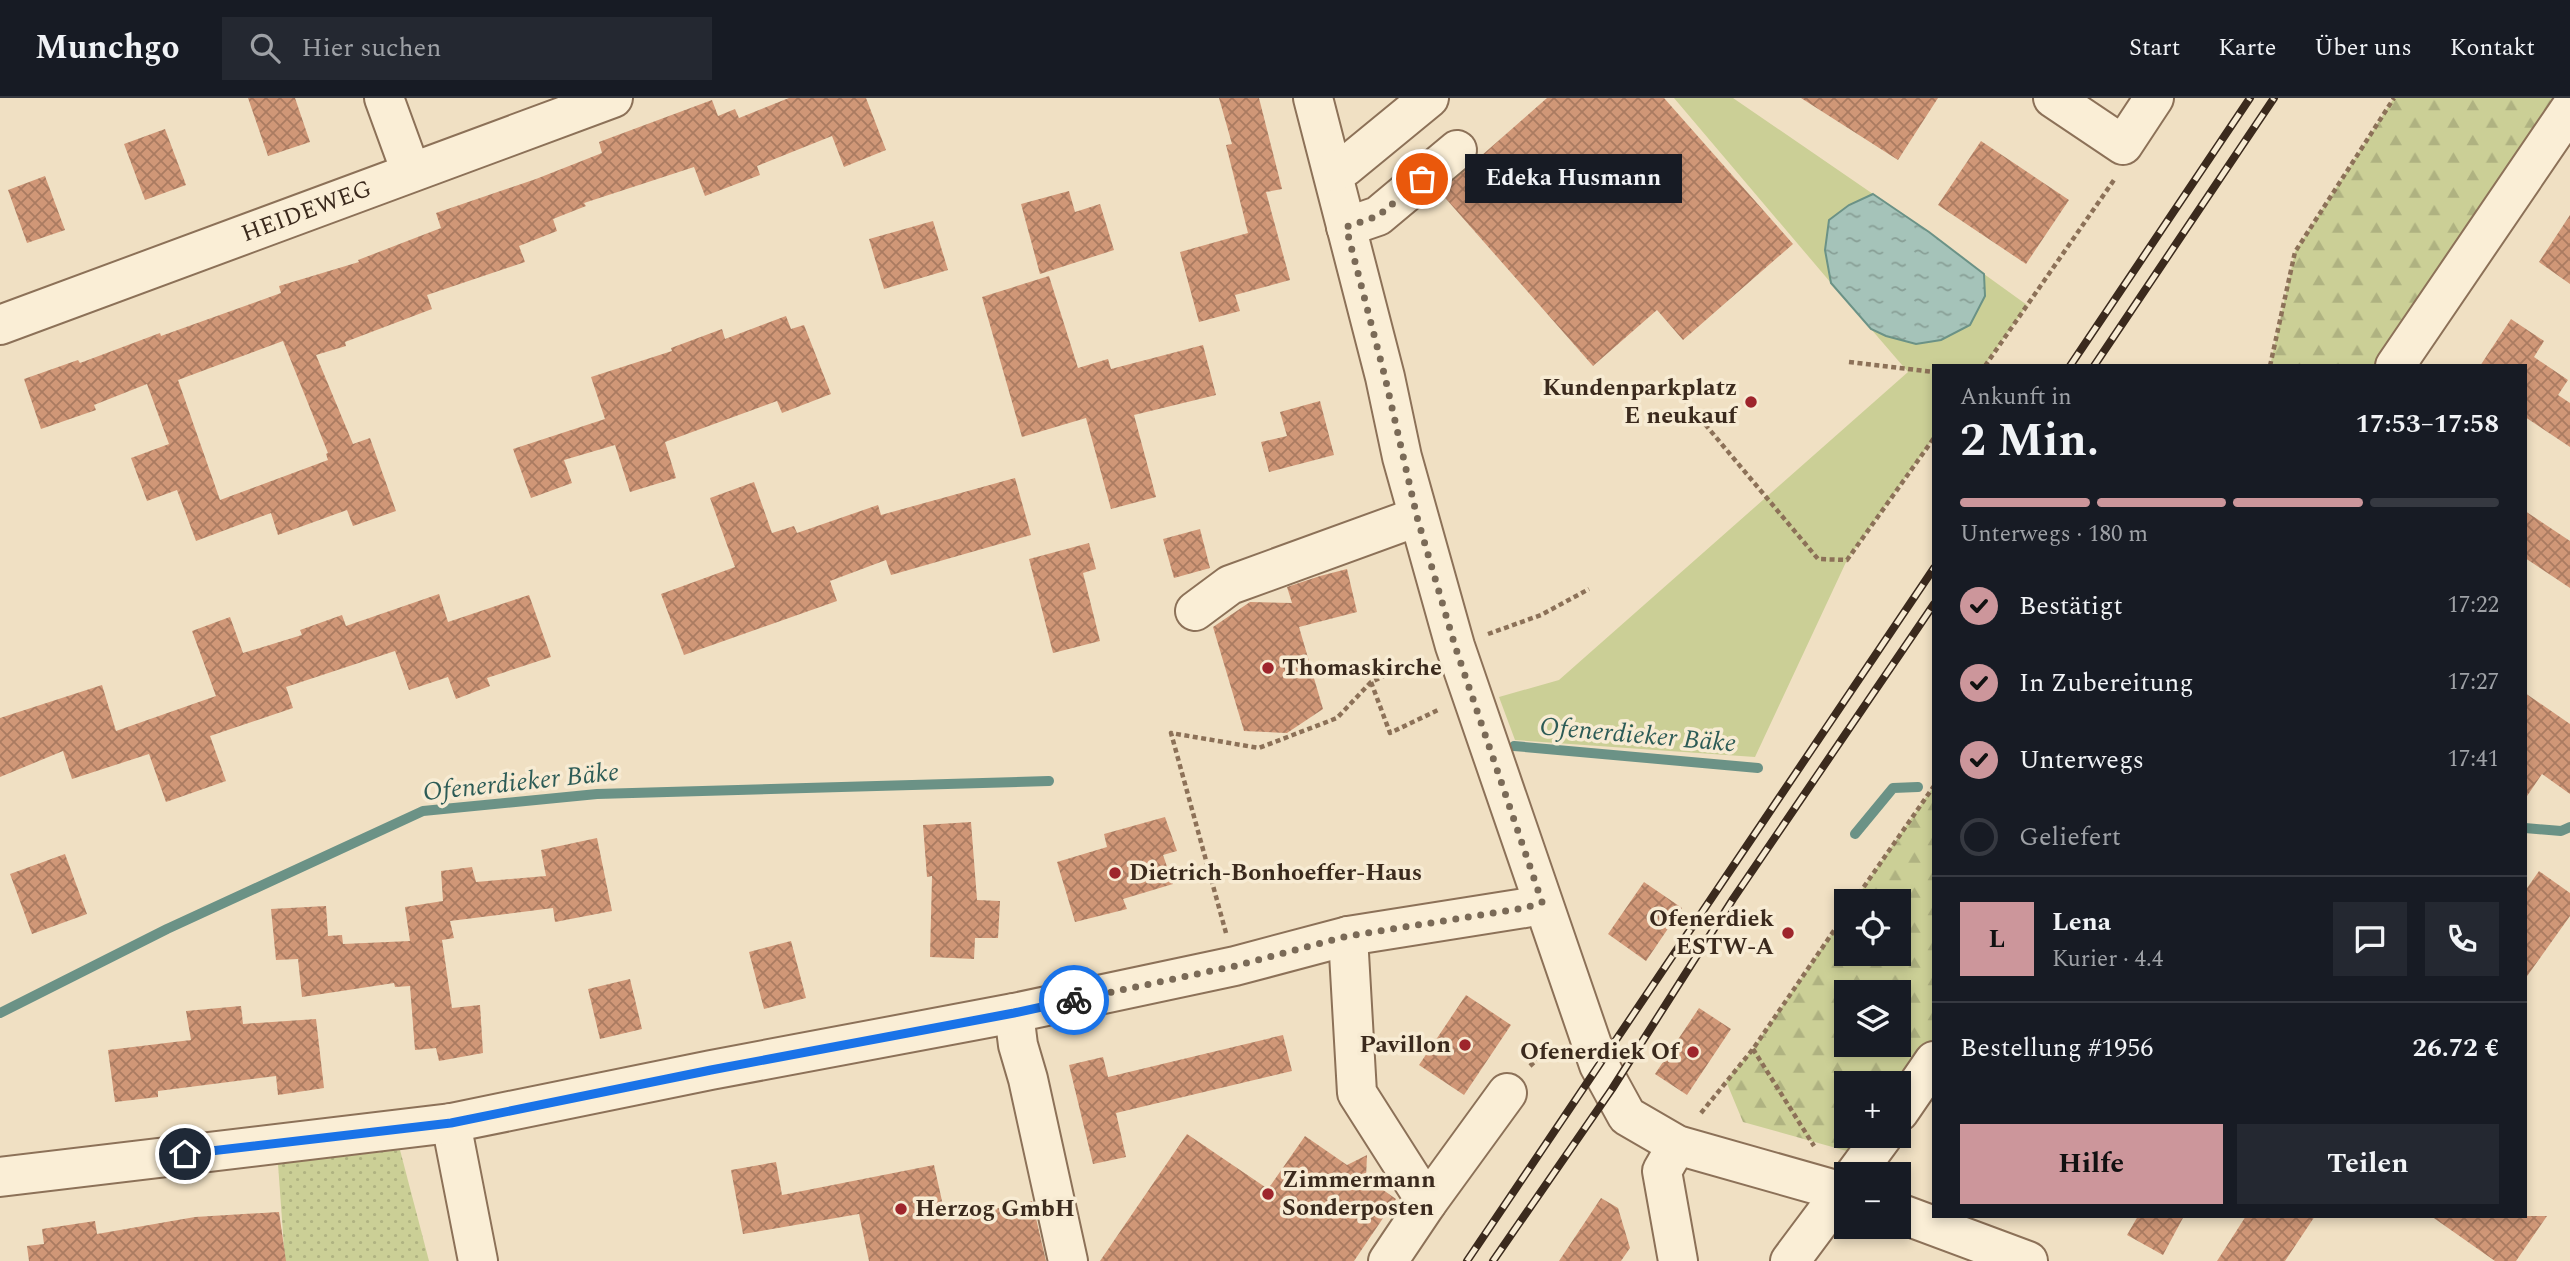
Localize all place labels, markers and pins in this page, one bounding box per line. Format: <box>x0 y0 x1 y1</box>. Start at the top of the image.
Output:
pin <box>1392 149 1452 209</box>
callout: Edeka Husmann <box>1464 154 1681 204</box>
place label: Kundenparkplatz E neukauf <box>1543 370 1739 434</box>
marker: Kundenparkplatz E neukauf <box>1743 394 1759 410</box>
place label: Thomaskirche <box>1282 650 1442 686</box>
marker: Thomaskirche <box>1260 660 1276 676</box>
place label: Dietrich-Bonhoeffer-Haus <box>1129 855 1422 891</box>
marker: Dietrich-Bonhoeffer-Haus <box>1107 865 1123 881</box>
place label: Ofenerdiek ESTW-A <box>1649 901 1775 965</box>
marker: Ofenerdiek ESTW-A <box>1780 925 1796 941</box>
place label: Pavillon <box>1359 1027 1451 1063</box>
place label: Ofenerdiek Of <box>1520 1034 1681 1070</box>
marker: Pavillon <box>1457 1037 1473 1053</box>
marker: Ofenerdiek Of <box>1685 1044 1701 1060</box>
pin <box>155 1124 215 1184</box>
place label: Zimmermann Sonderposten <box>1282 1162 1436 1226</box>
marker: Zimmermann Sonderposten <box>1260 1186 1276 1202</box>
place label: Herzog GmbH <box>915 1191 1075 1227</box>
marker: Herzog GmbH <box>893 1201 909 1217</box>

